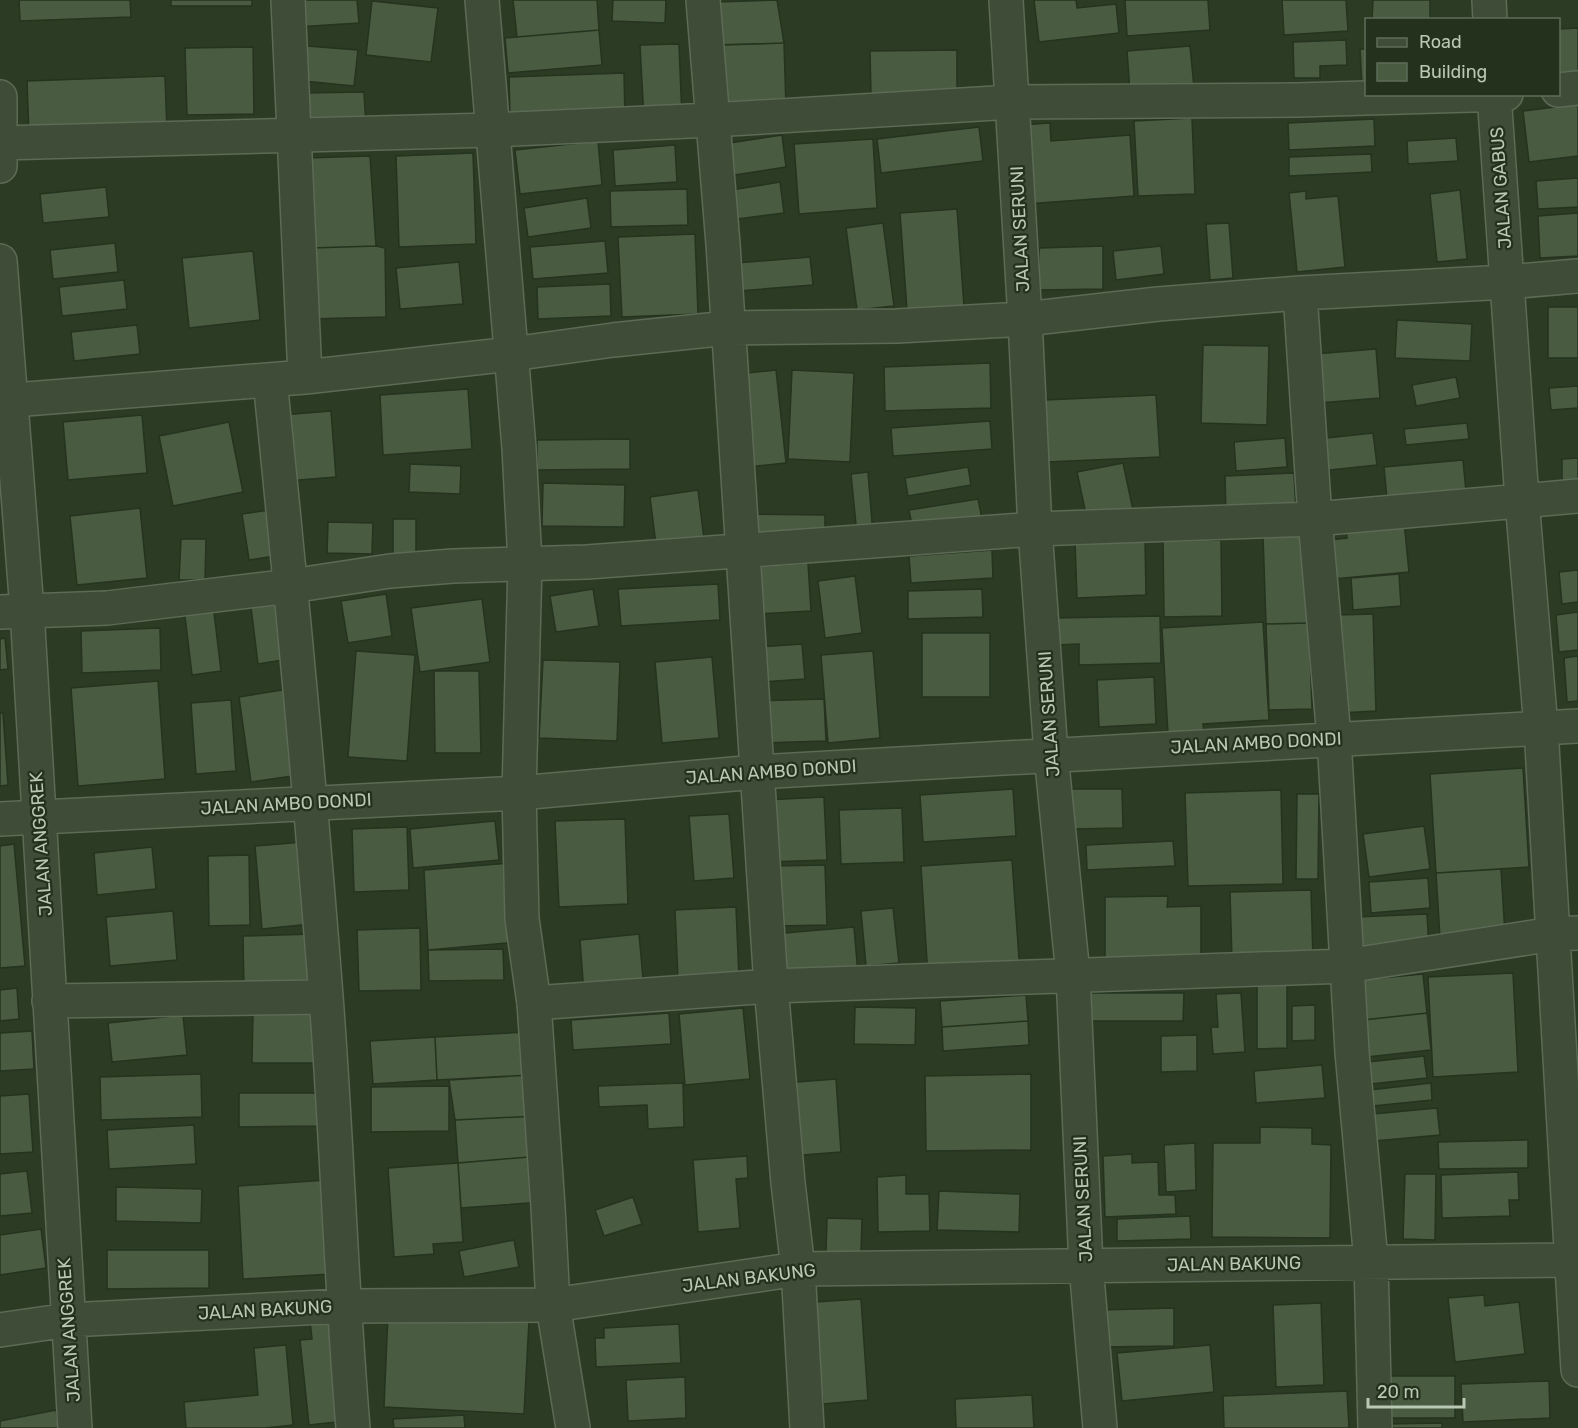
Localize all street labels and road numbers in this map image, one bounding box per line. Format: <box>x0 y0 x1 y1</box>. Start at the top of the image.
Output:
street label: JALAN GABUS <box>1486 126 1516 250</box>
street label: JALAN SERUNI <box>1006 165 1034 293</box>
street label: JALAN SERUNI <box>1034 650 1064 778</box>
street label: JALAN AMBO DONDI <box>1170 728 1342 758</box>
street label: JALAN AMBO DONDI <box>685 755 857 789</box>
street label: JALAN ANGGREK <box>25 771 57 917</box>
street label: JALAN AMBO DONDI <box>200 789 372 819</box>
street label: JALAN SERUNI <box>1069 1135 1097 1263</box>
street label: JALAN BAKUNG <box>1167 1252 1301 1276</box>
street label: JALAN ANGGREK <box>53 1257 85 1403</box>
street label: JALAN BAKUNG <box>681 1259 817 1297</box>
street label: JALAN BAKUNG <box>197 1295 333 1325</box>

